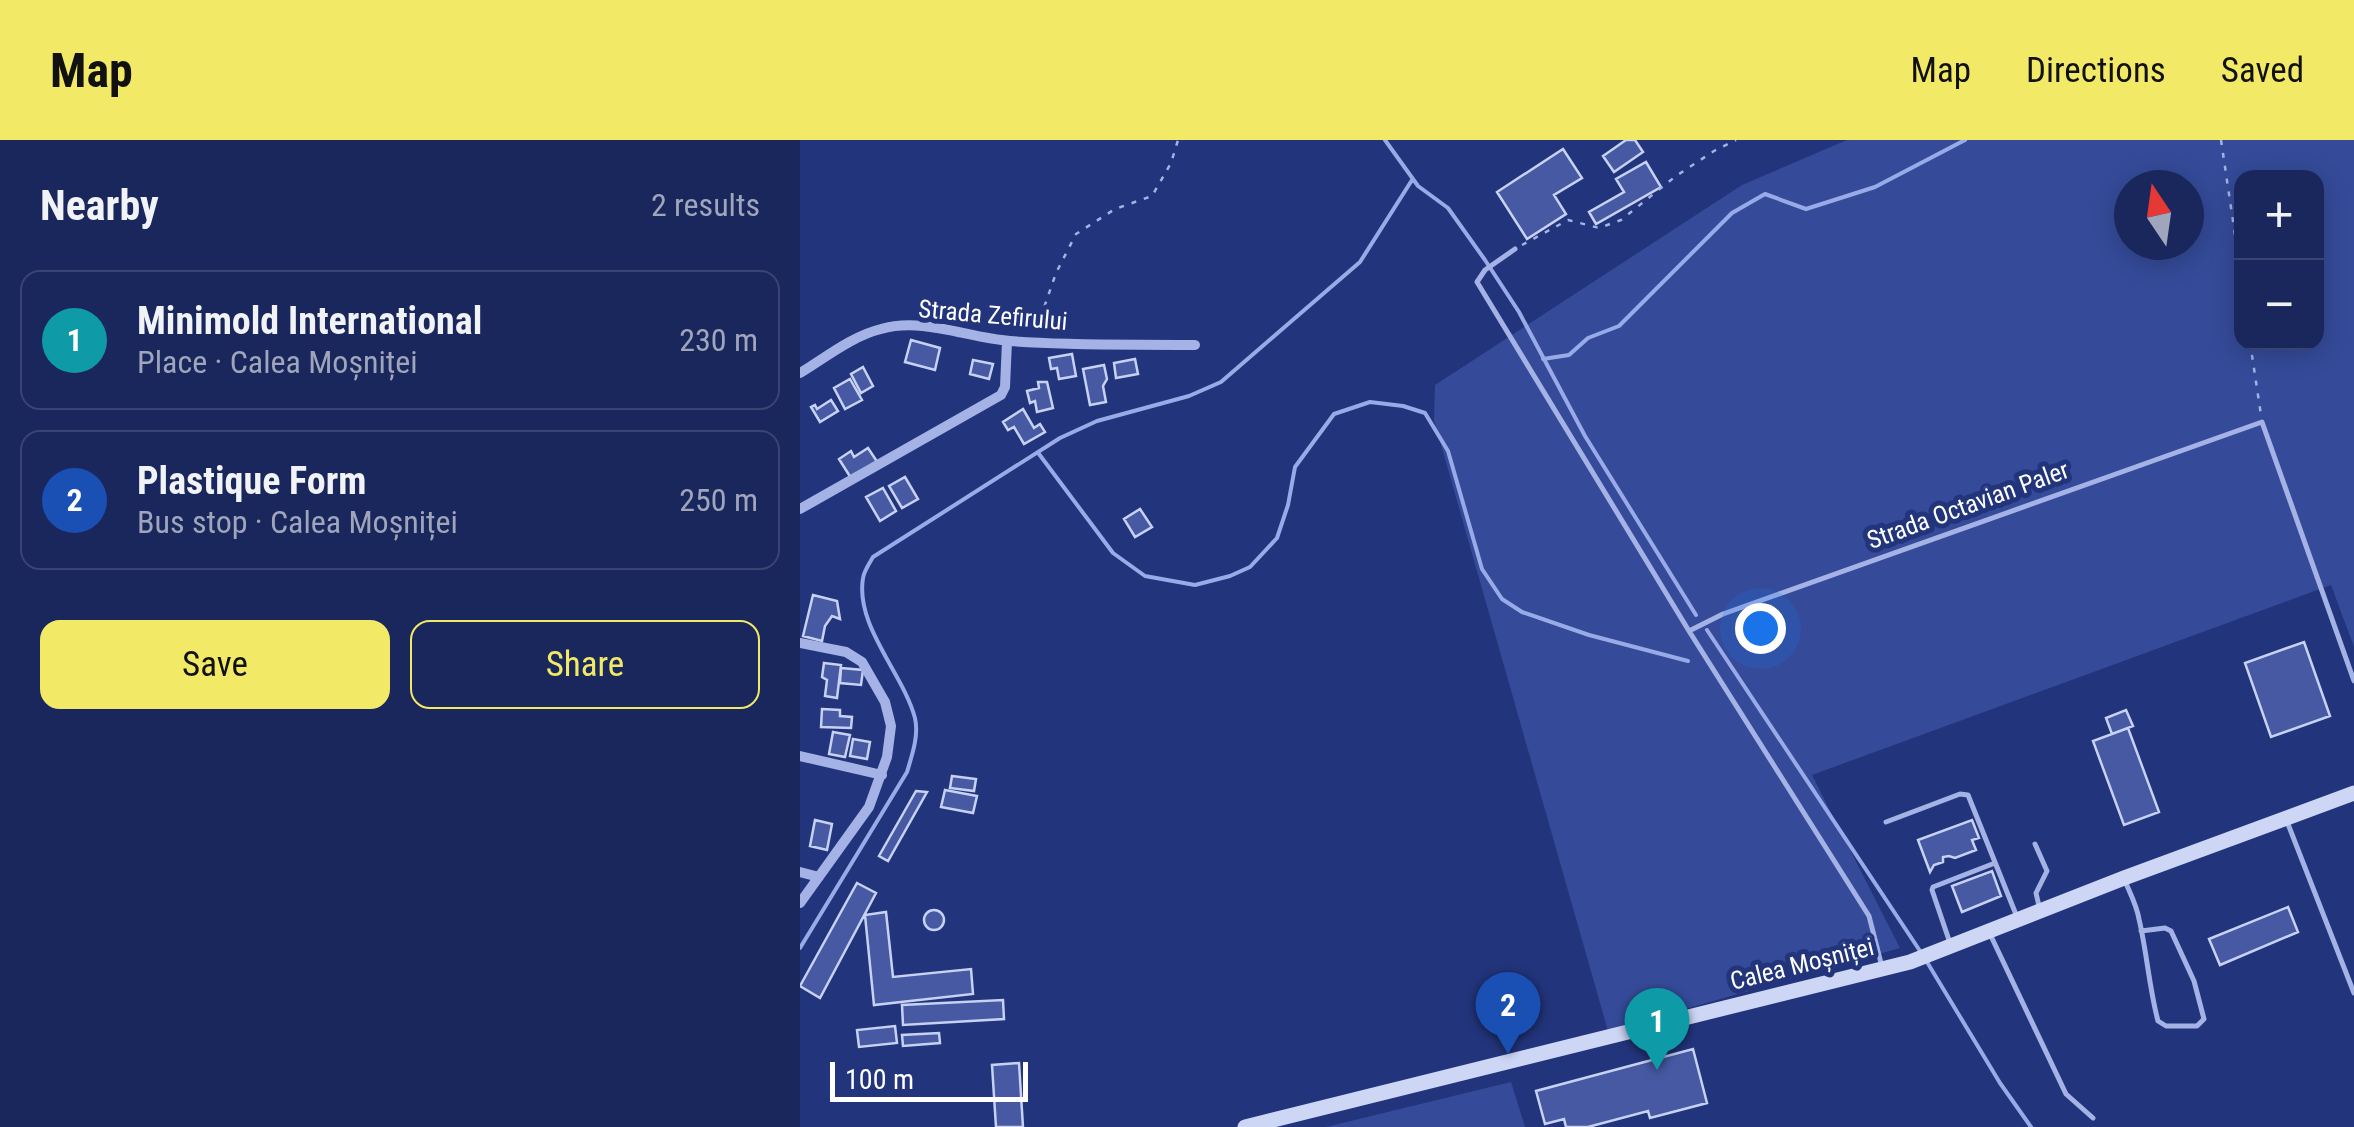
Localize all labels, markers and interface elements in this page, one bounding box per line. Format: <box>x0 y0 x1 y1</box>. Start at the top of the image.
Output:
text: Map <box>50 42 133 99</box>
text: Map <box>1911 50 1971 91</box>
text: Directions <box>2026 50 2166 91</box>
text: Saved <box>2221 50 2304 91</box>
north arrow <box>2114 170 2204 260</box>
map controls <box>2234 170 2324 350</box>
button: + <box>2234 170 2324 260</box>
text: Nearby <box>40 181 159 230</box>
text: 2 results <box>651 186 760 224</box>
button: − <box>2234 260 2324 350</box>
street label: Strada Zefirului <box>917 294 1069 336</box>
text: Minimold International <box>137 299 482 343</box>
text: 1 <box>66 321 83 359</box>
text: 230 m <box>679 321 758 359</box>
text: Place · Calea Moșniței <box>137 343 418 381</box>
street label: Strada Octavian Paler <box>1863 455 2073 555</box>
text: Plastique Form <box>137 459 366 503</box>
text: 2 <box>66 481 83 519</box>
text: 250 m <box>679 481 758 519</box>
text: Bus stop · Calea Moșniței <box>137 503 458 541</box>
your location <box>1735 603 1786 654</box>
button: Save <box>40 620 390 709</box>
button: Share <box>410 620 760 709</box>
street label: Calea Moșniței <box>1727 932 1877 997</box>
pin: 2 <box>1476 972 1540 1054</box>
pin: 1 <box>1624 988 1690 1070</box>
scale bar <box>830 1057 1028 1102</box>
text: 100 m <box>845 1063 914 1096</box>

